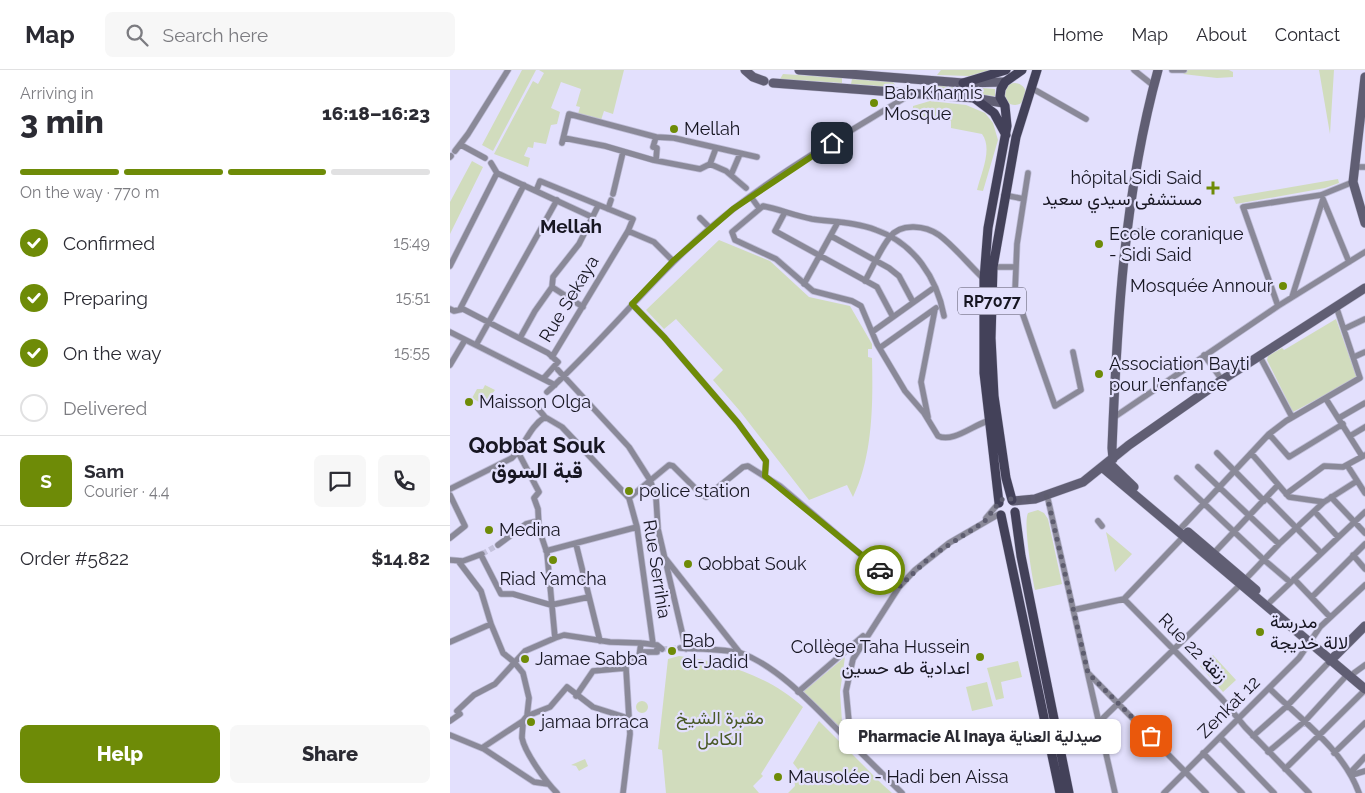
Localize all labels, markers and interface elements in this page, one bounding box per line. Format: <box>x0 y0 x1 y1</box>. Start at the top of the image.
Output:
search box <box>105 12 455 57</box>
text: Map <box>25 20 75 49</box>
icon: search <box>123 21 151 49</box>
text: Search here <box>163 24 268 46</box>
text: Home <box>1052 24 1103 45</box>
text: Map <box>1131 24 1168 45</box>
text: About <box>1196 24 1247 45</box>
text: Contact <box>1275 24 1340 45</box>
place label: Bab Khamis Mosque <box>884 82 983 124</box>
text: Arriving in <box>20 84 94 103</box>
marker: Bab Khamis Mosque <box>868 97 880 109</box>
text: 16:18–16:23 <box>322 102 430 124</box>
text: 3 min <box>20 103 104 140</box>
place label: Mellah <box>684 118 740 139</box>
pin <box>811 122 853 164</box>
marker: Mellah <box>668 123 680 135</box>
icon: home <box>818 129 846 157</box>
place label: hôpital Sidi Said مستشفى سيدي سعيد <box>1042 167 1202 214</box>
marker: hôpital Sidi Said مستشفى سيدي سعيد <box>1206 181 1220 195</box>
text: On the way · 770 m <box>20 183 159 202</box>
district label: Mellah <box>540 215 602 237</box>
place label: Ecole coranique - Sidi Said <box>1109 223 1244 265</box>
icon: check <box>20 229 48 257</box>
text: Confirmed <box>63 232 155 254</box>
text: 15:49 <box>393 233 430 252</box>
marker: Ecole coranique - Sidi Said <box>1093 238 1105 250</box>
street label: Rue Sekaya <box>535 252 603 346</box>
place label: Mosquée Annour <box>1130 275 1274 296</box>
marker: Mosquée Annour <box>1277 280 1289 292</box>
icon: check <box>20 284 48 312</box>
text: Preparing <box>63 287 148 309</box>
text: 15:51 <box>396 288 430 307</box>
road number: RP7077 <box>958 288 1026 315</box>
icon: check <box>20 339 48 367</box>
text: On the way <box>63 342 162 364</box>
text: 15:55 <box>394 343 430 362</box>
place label: Association Bayti pour l'enfance <box>1109 353 1250 395</box>
marker: Association Bayti pour l'enfance <box>1093 368 1105 380</box>
place label: Maisson Olga <box>479 391 591 412</box>
marker: Maisson Olga <box>463 396 475 408</box>
text: Delivered <box>63 397 147 419</box>
district label: Qobbat Souk قبة السوق <box>469 432 606 484</box>
button: chat <box>314 455 366 507</box>
button: phone <box>378 455 430 507</box>
text: Sam <box>84 460 124 482</box>
text: S <box>40 470 52 492</box>
place label: police station <box>639 480 750 501</box>
text: Courier · 4.4 <box>84 482 169 501</box>
marker: police station <box>623 485 635 497</box>
street label: Rue Serrihia <box>639 518 676 620</box>
place label: Medina <box>499 519 561 540</box>
marker: Medina <box>483 524 495 536</box>
courier <box>855 545 905 595</box>
text: Order #5822 <box>20 547 129 569</box>
text: $14.82 <box>371 547 430 569</box>
place label: Qobbat Souk <box>698 553 807 574</box>
marker: Riad Yamcha <box>547 554 559 566</box>
icon: car <box>866 556 894 584</box>
marker: Qobbat Souk <box>682 558 694 570</box>
place label: Riad Yamcha <box>499 568 607 589</box>
street label: Rue 22 زنقة <box>1154 609 1232 687</box>
place label: مدرسة لالة خديجة <box>1270 611 1348 653</box>
marker: مدرسة لالة خديجة <box>1254 626 1266 638</box>
place label: Bab el-Jadid <box>682 630 748 672</box>
place label: Collège Taha Hussein اعدادية طه حسين <box>791 636 970 679</box>
marker: Bab el-Jadid <box>666 645 678 657</box>
place label: Jamae Sabba <box>535 648 648 669</box>
marker: Collège Taha Hussein اعدادية طه حسين <box>974 651 986 663</box>
marker: Jamae Sabba <box>519 653 531 665</box>
street label: Zenkat 12 <box>1193 671 1264 742</box>
park label: مقبرة الشيخ الكامل <box>676 707 764 750</box>
place label: jamaa brraca <box>538 711 649 732</box>
pin <box>1130 715 1172 757</box>
marker: jamaa brraca <box>525 716 537 728</box>
callout: Pharmacie Al Inaya صيدلية العناية <box>838 718 1121 754</box>
icon: bag <box>1137 722 1165 750</box>
button: Help <box>20 725 220 783</box>
button: Share <box>230 725 430 783</box>
text: Pharmacie Al Inaya صيدلية العناية <box>858 727 1102 746</box>
place label: Mausolée - Hadi ben Aissa <box>788 766 1009 787</box>
marker: Mausolée - Hadi ben Aissa <box>772 771 784 783</box>

